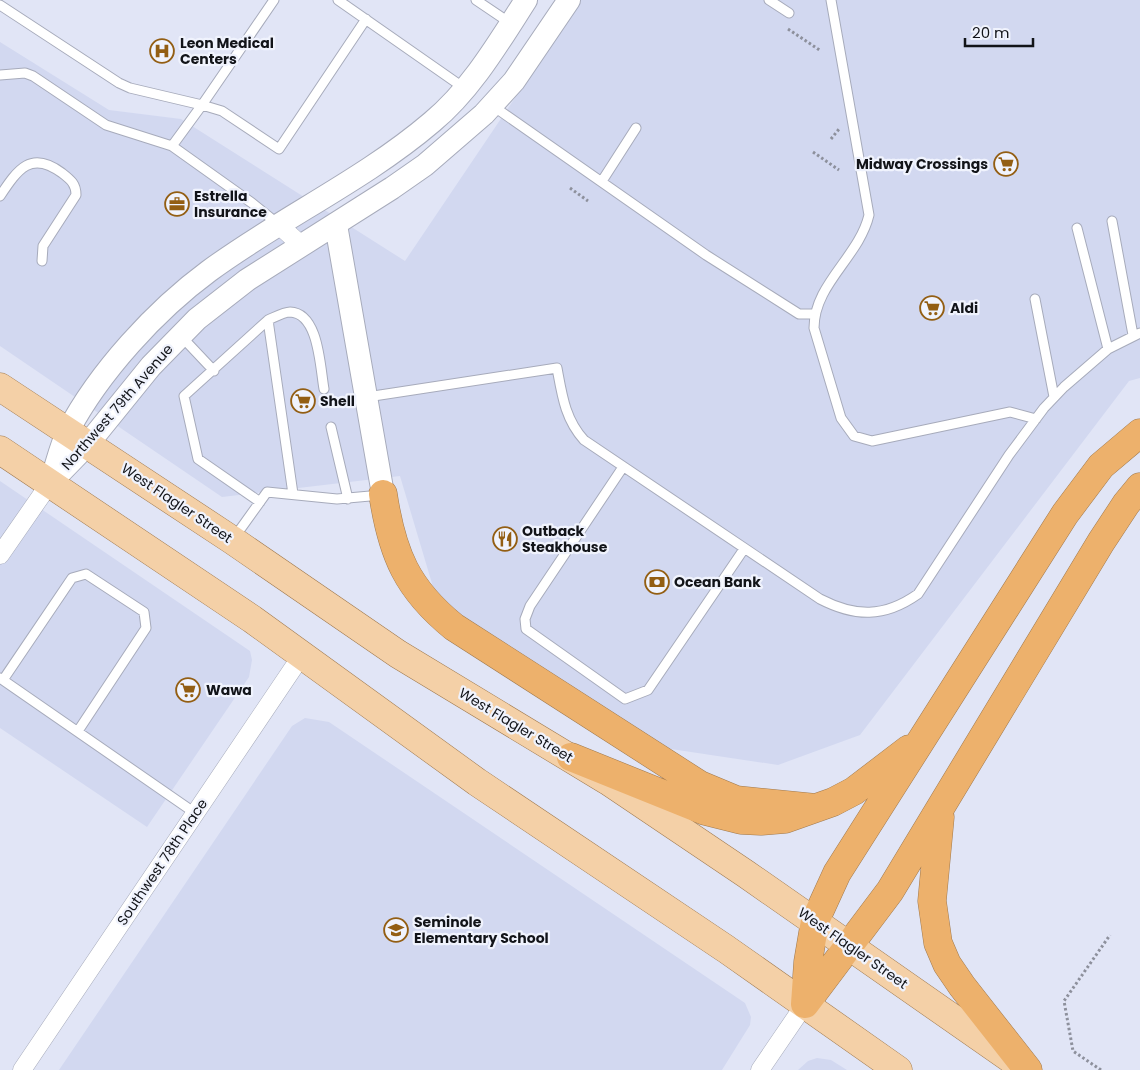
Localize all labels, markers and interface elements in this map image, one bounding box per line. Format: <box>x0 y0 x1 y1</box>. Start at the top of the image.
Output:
scale bar <box>965 15 1032 47</box>
text: 20 m <box>972 22 1010 43</box>
place label: Leon Medical Centers <box>180 33 274 69</box>
hospital icon: Leon Medical Centers <box>149 38 175 64</box>
supermarket icon: Midway Crossings <box>993 151 1019 177</box>
place label: Midway Crossings <box>856 154 988 174</box>
place label: Estrella Insurance <box>194 186 267 222</box>
office icon: Estrella Insurance <box>164 191 190 217</box>
supermarket icon: Aldi <box>919 295 945 321</box>
place label: Aldi <box>950 298 978 318</box>
street label: Northwest 79th Avenue <box>57 339 178 474</box>
supermarket icon: Shell <box>290 388 316 414</box>
place label: Shell <box>320 391 355 411</box>
street label: West Flagler Street <box>118 458 236 548</box>
place label: Outback Steakhouse <box>522 521 608 557</box>
restaurant icon: Outback Steakhouse <box>492 526 518 552</box>
bank icon: Ocean Bank <box>644 569 670 595</box>
place label: Ocean Bank <box>674 572 761 592</box>
supermarket icon: Wawa <box>175 677 201 703</box>
place label: Wawa <box>206 680 252 700</box>
street label: West Flagler Street <box>455 683 577 767</box>
street label: Southwest 78th Place <box>112 794 212 929</box>
street label: West Flagler Street <box>794 903 912 993</box>
place label: Seminole Elementary School <box>414 912 549 948</box>
school or university icon: Seminole Elementary School <box>383 917 409 943</box>

